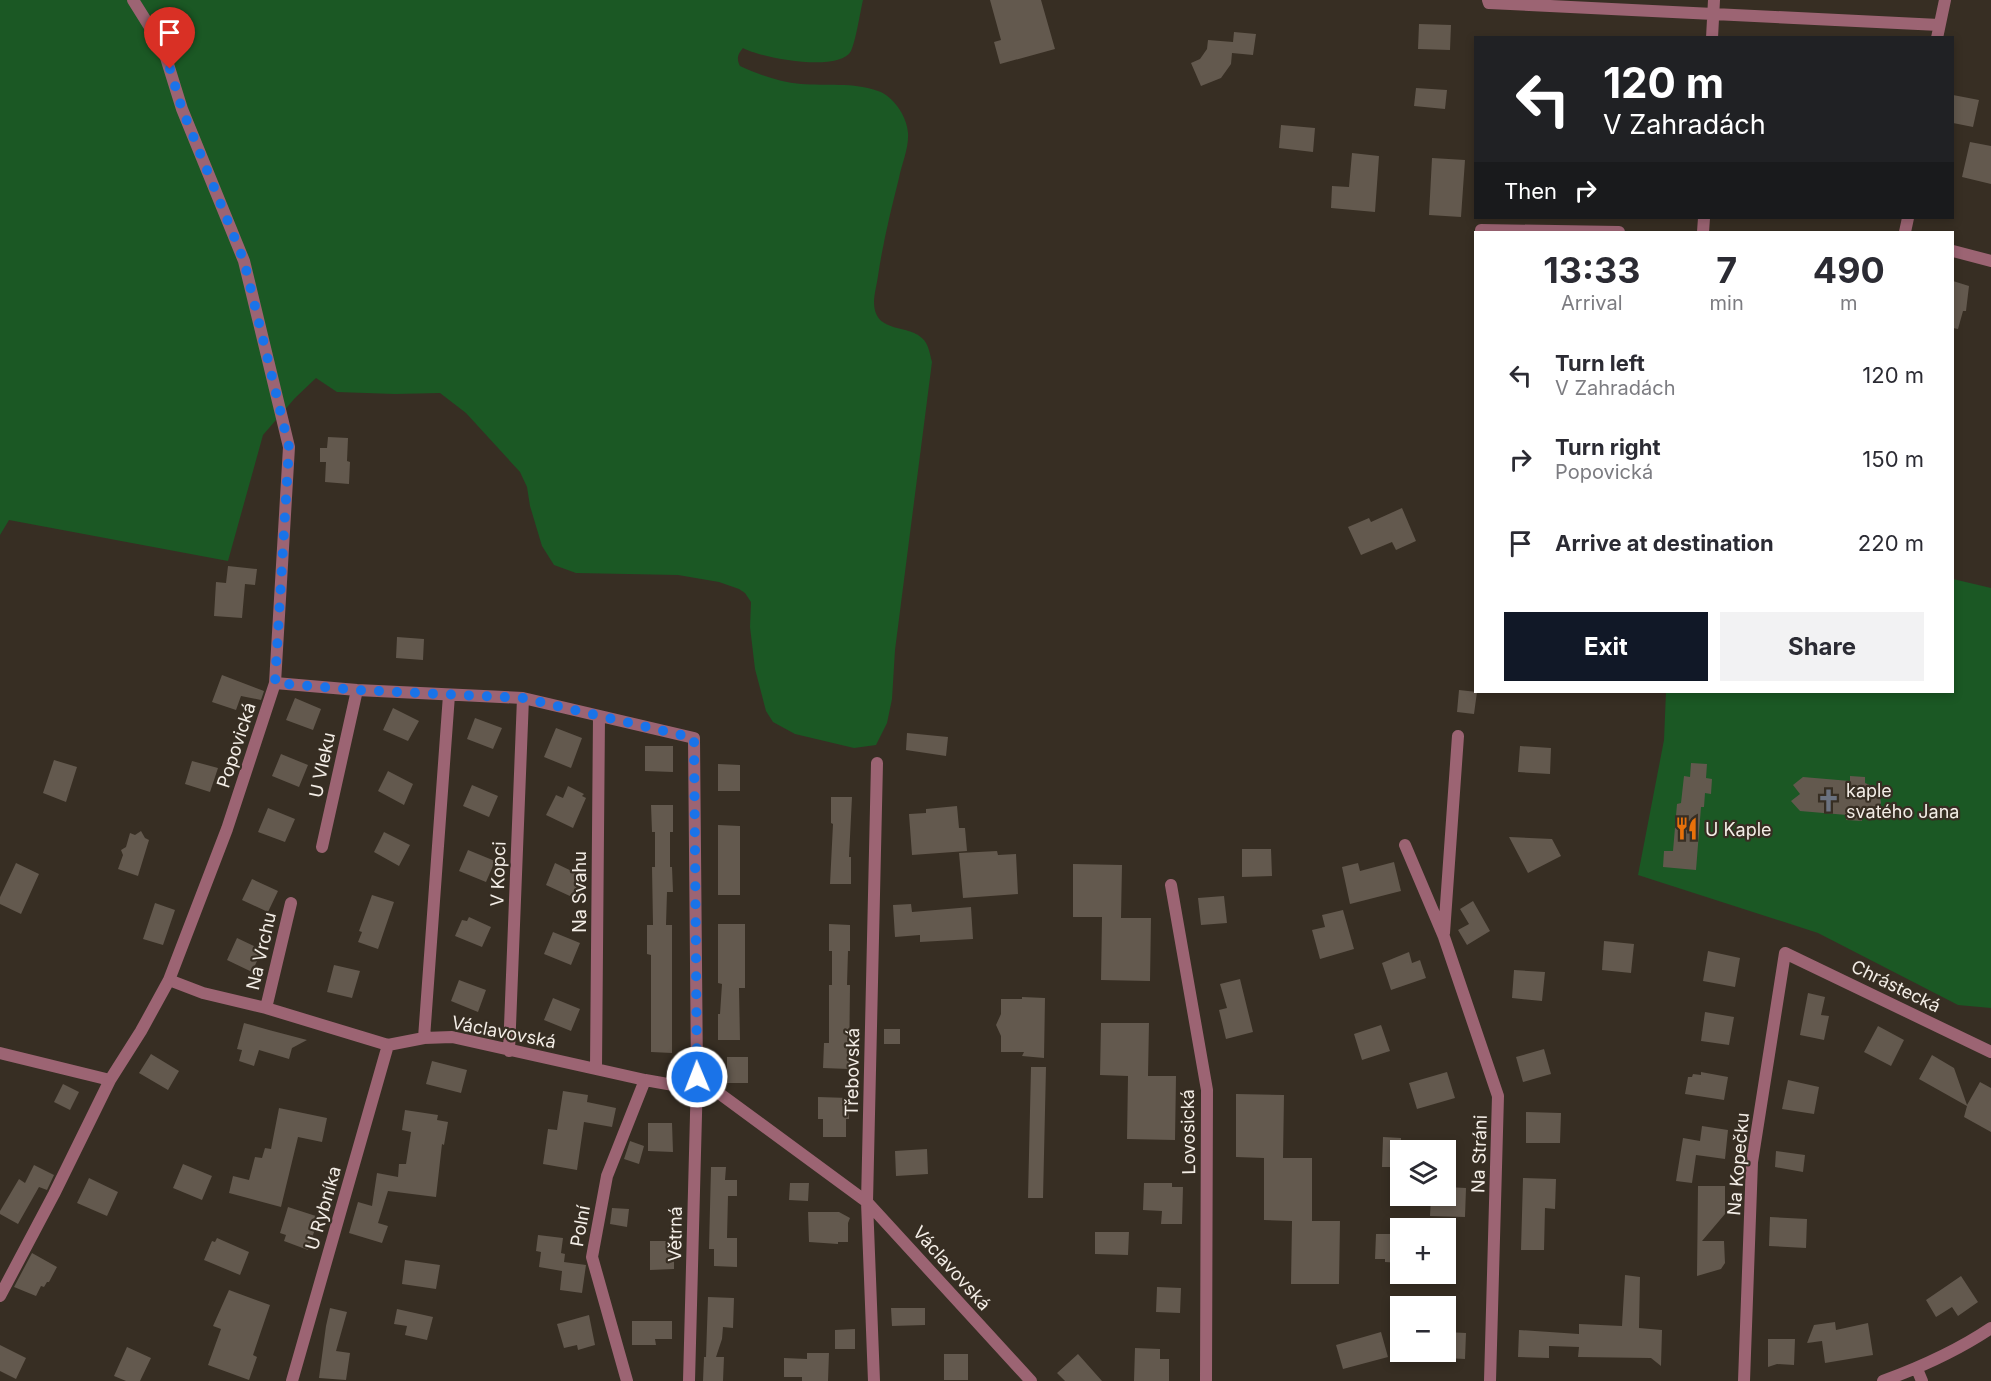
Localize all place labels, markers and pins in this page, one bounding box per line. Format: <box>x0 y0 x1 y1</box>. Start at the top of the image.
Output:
pin <box>144 7 195 69</box>
place label: kaple svatého Jana <box>1846 780 1959 822</box>
church icon: kaple svatého Jana <box>1815 787 1841 813</box>
restaurant icon: U Kaple <box>1674 816 1700 842</box>
place label: U Kaple <box>1705 819 1772 840</box>

